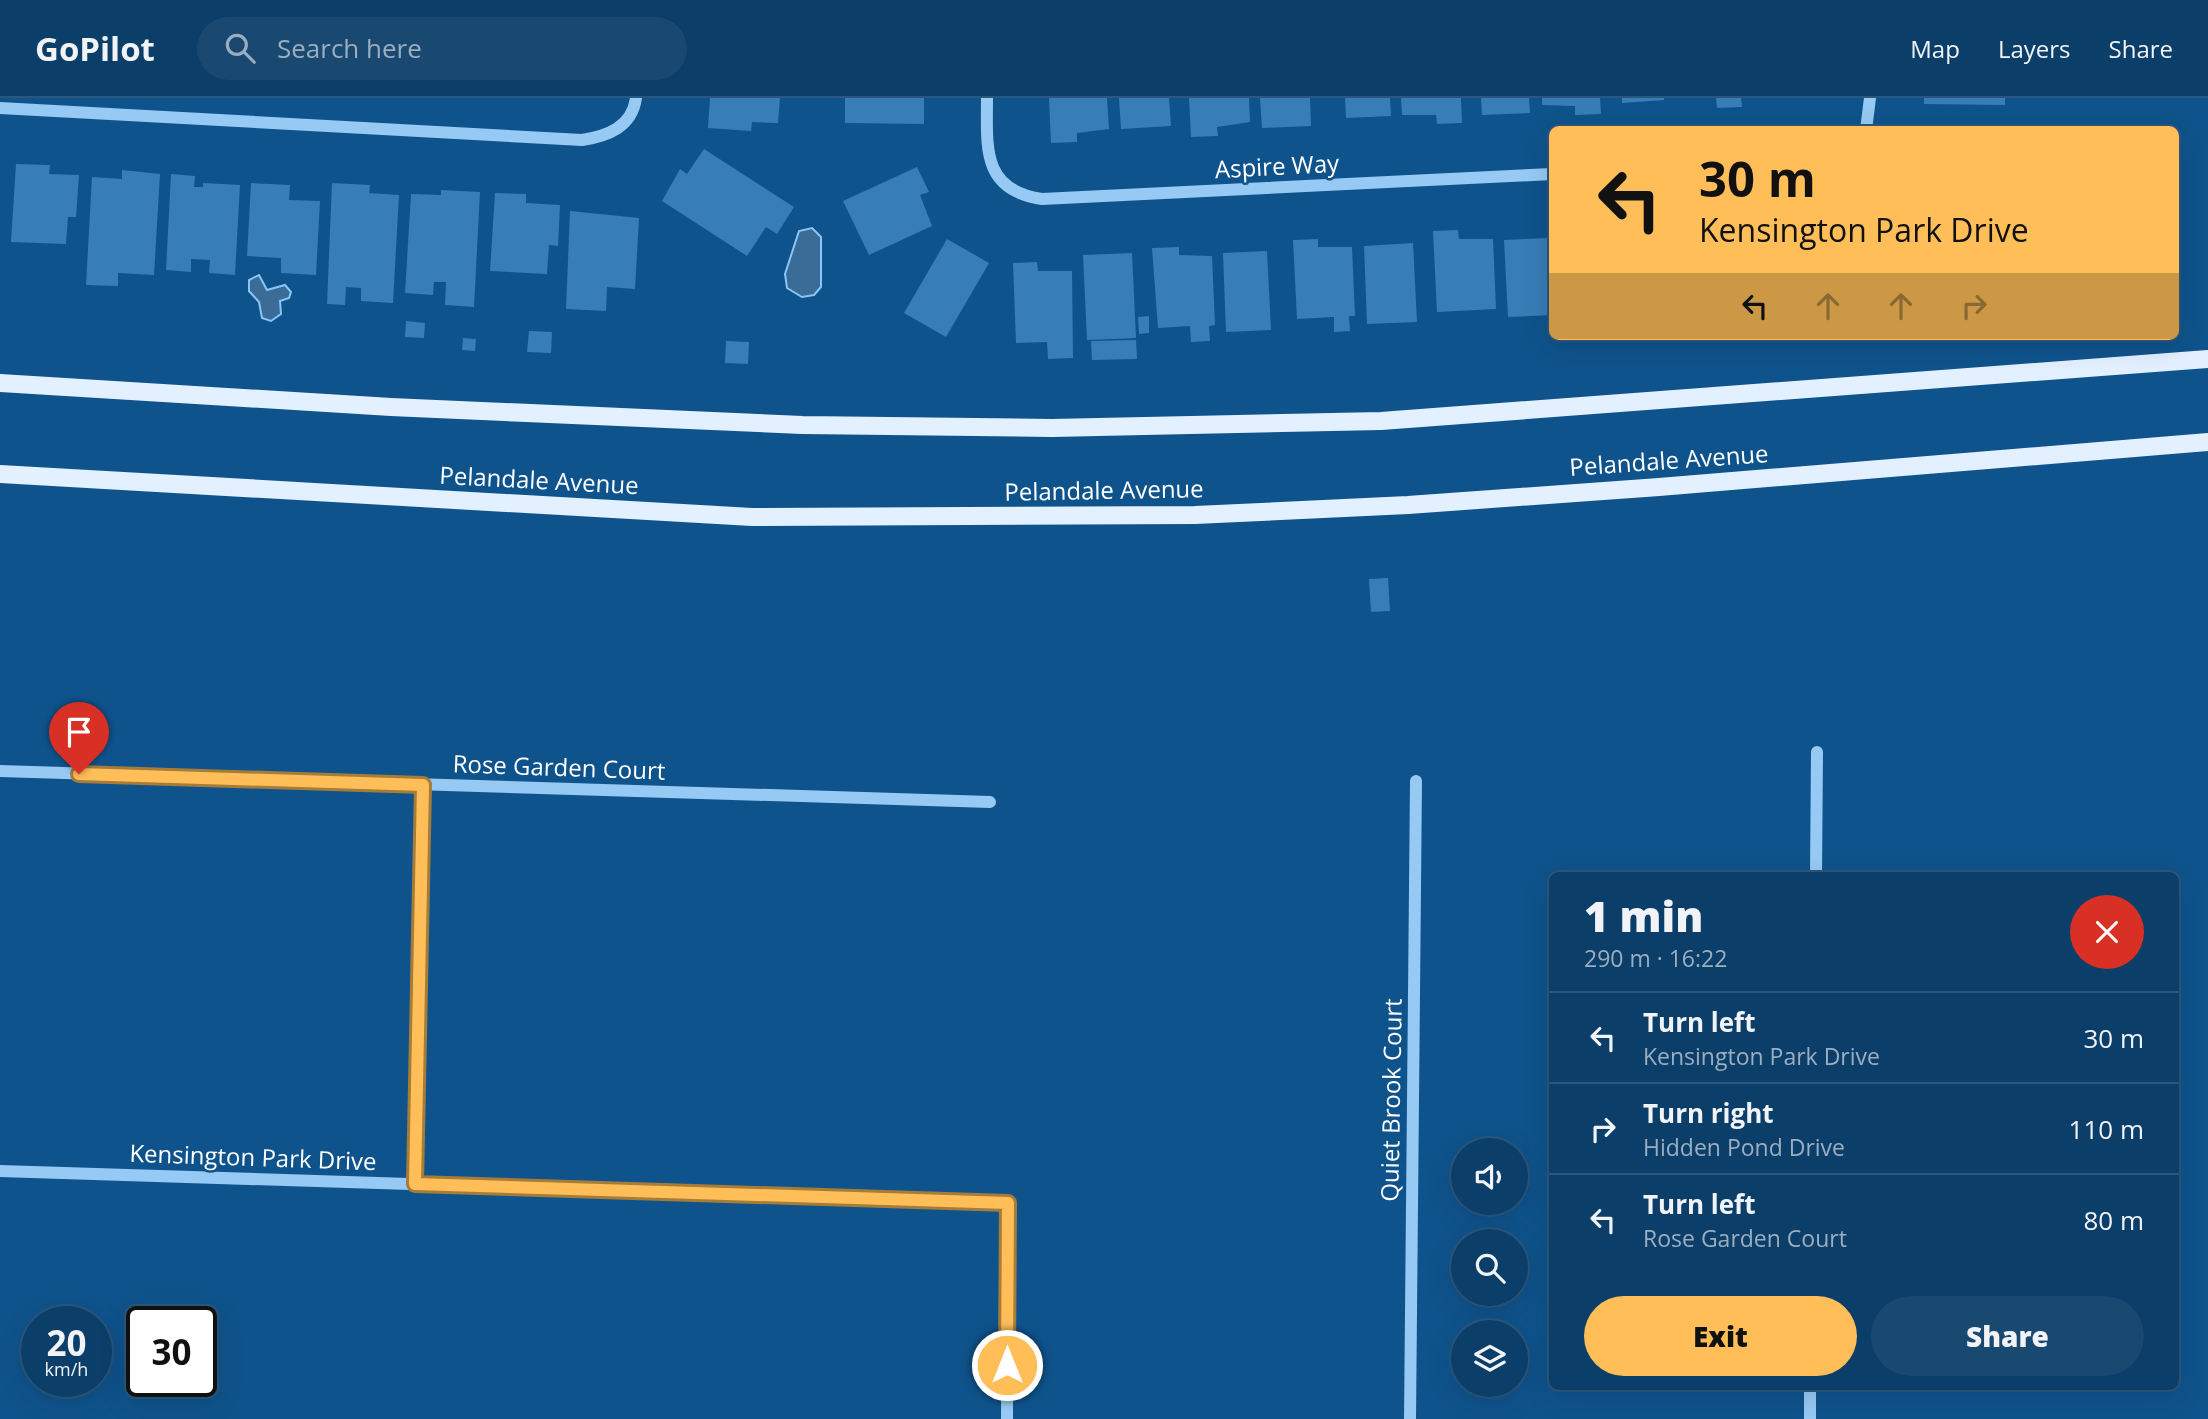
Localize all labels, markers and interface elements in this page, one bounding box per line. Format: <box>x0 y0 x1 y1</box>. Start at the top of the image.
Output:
search box <box>197 17 687 80</box>
text: GoPilot <box>35 26 155 71</box>
icon: search <box>221 29 259 67</box>
text: Search here <box>277 30 422 66</box>
text: Map <box>1910 32 1960 65</box>
text: Layers <box>1998 32 2071 65</box>
text: Share <box>2109 32 2173 65</box>
text: 30 m <box>1699 145 1816 211</box>
street label: Aspire Way <box>1214 146 1341 185</box>
icon: left <box>1584 154 1675 245</box>
text: Kensington Park Drive <box>1699 208 2029 251</box>
icon: left <box>1736 287 1774 325</box>
icon: ahead <box>1809 287 1847 325</box>
icon: ahead <box>1882 287 1920 325</box>
icon: right <box>1955 287 1993 325</box>
street label: Pelandale Avenue <box>1568 436 1769 483</box>
street label: Pelandale Avenue <box>439 458 639 501</box>
street label: Pelandale Avenue <box>1004 471 1204 508</box>
pin <box>49 702 109 774</box>
icon: arrive <box>60 713 98 751</box>
street label: Rose Garden Court <box>452 746 666 787</box>
text: 1 min <box>1584 887 1703 944</box>
button: close <box>2070 895 2144 969</box>
text: 290 m · 16:22 <box>1584 942 1727 974</box>
street label: Quiet Brook Court <box>1372 998 1409 1202</box>
text: Turn left <box>1643 1004 1755 1040</box>
icon: left <box>1584 1019 1622 1057</box>
text: 30 m <box>2083 1020 2144 1056</box>
text: Kensington Park Drive <box>1643 1040 1880 1072</box>
text: Turn right <box>1643 1095 1774 1131</box>
icon: right <box>1584 1110 1622 1148</box>
text: 110 m <box>2069 1111 2144 1147</box>
text: Hidden Pond Drive <box>1643 1131 1845 1163</box>
street label: Kensington Park Drive <box>129 1136 377 1177</box>
map controls <box>1451 1138 1528 1397</box>
button: sound <box>1451 1138 1528 1215</box>
text: Turn left <box>1643 1186 1755 1222</box>
icon: left <box>1584 1201 1622 1239</box>
text: 80 m <box>2083 1202 2144 1238</box>
text: Rose Garden Court <box>1643 1222 1847 1254</box>
button: search <box>1451 1229 1528 1306</box>
button: Exit <box>1584 1296 1857 1376</box>
button: Share <box>1871 1296 2144 1376</box>
speed limit sign: 30 <box>126 1306 217 1397</box>
text: 20 <box>46 1319 87 1366</box>
button: layers <box>1451 1320 1528 1397</box>
position arrow <box>970 1328 1044 1402</box>
text: km/h <box>45 1357 88 1381</box>

